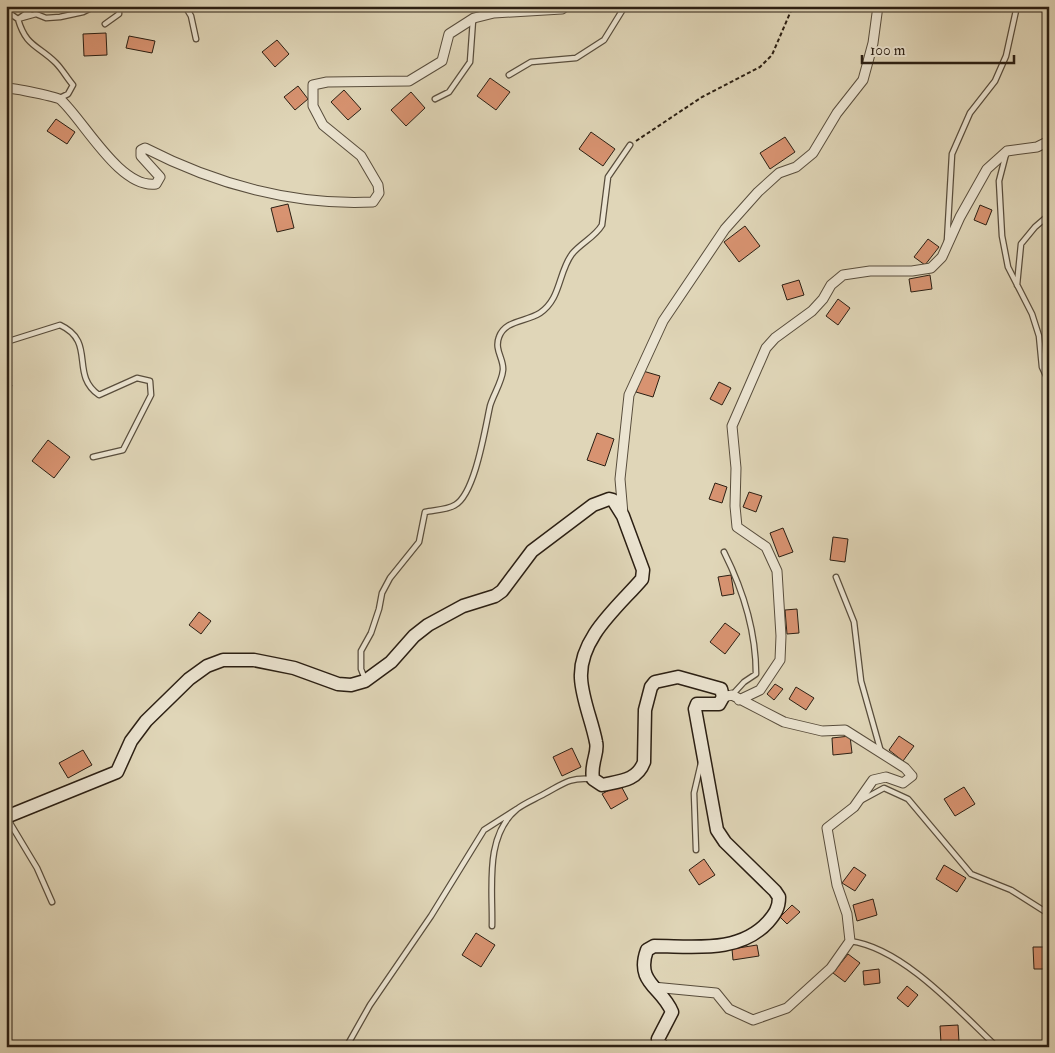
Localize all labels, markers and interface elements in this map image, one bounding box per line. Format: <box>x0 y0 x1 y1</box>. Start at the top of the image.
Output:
scale bar <box>862 32 1015 64</box>
text: 100 m <box>870 41 906 60</box>

